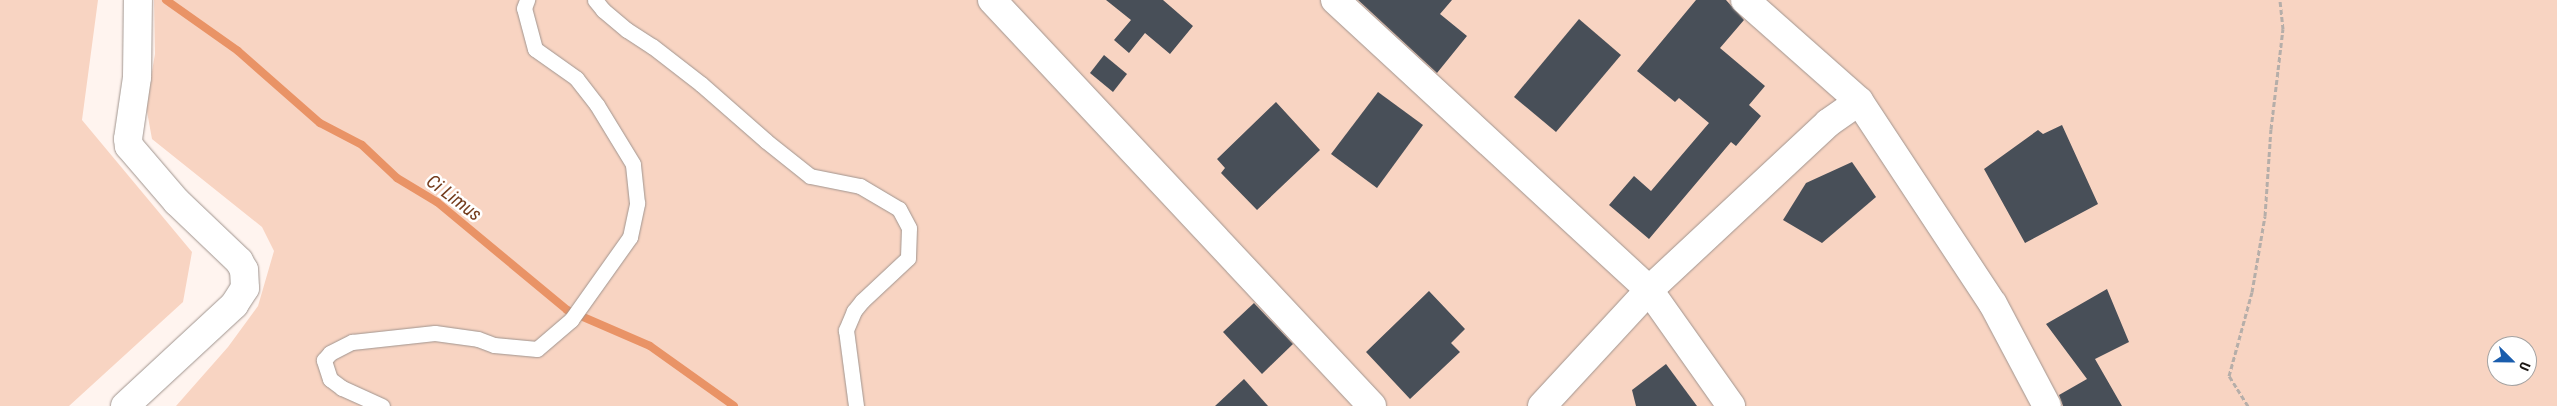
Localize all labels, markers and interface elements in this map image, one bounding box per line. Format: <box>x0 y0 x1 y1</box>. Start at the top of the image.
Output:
water label: Ci Limus <box>422 170 486 226</box>
north arrow <box>2487 336 2537 386</box>
text: U <box>2516 360 2534 373</box>

